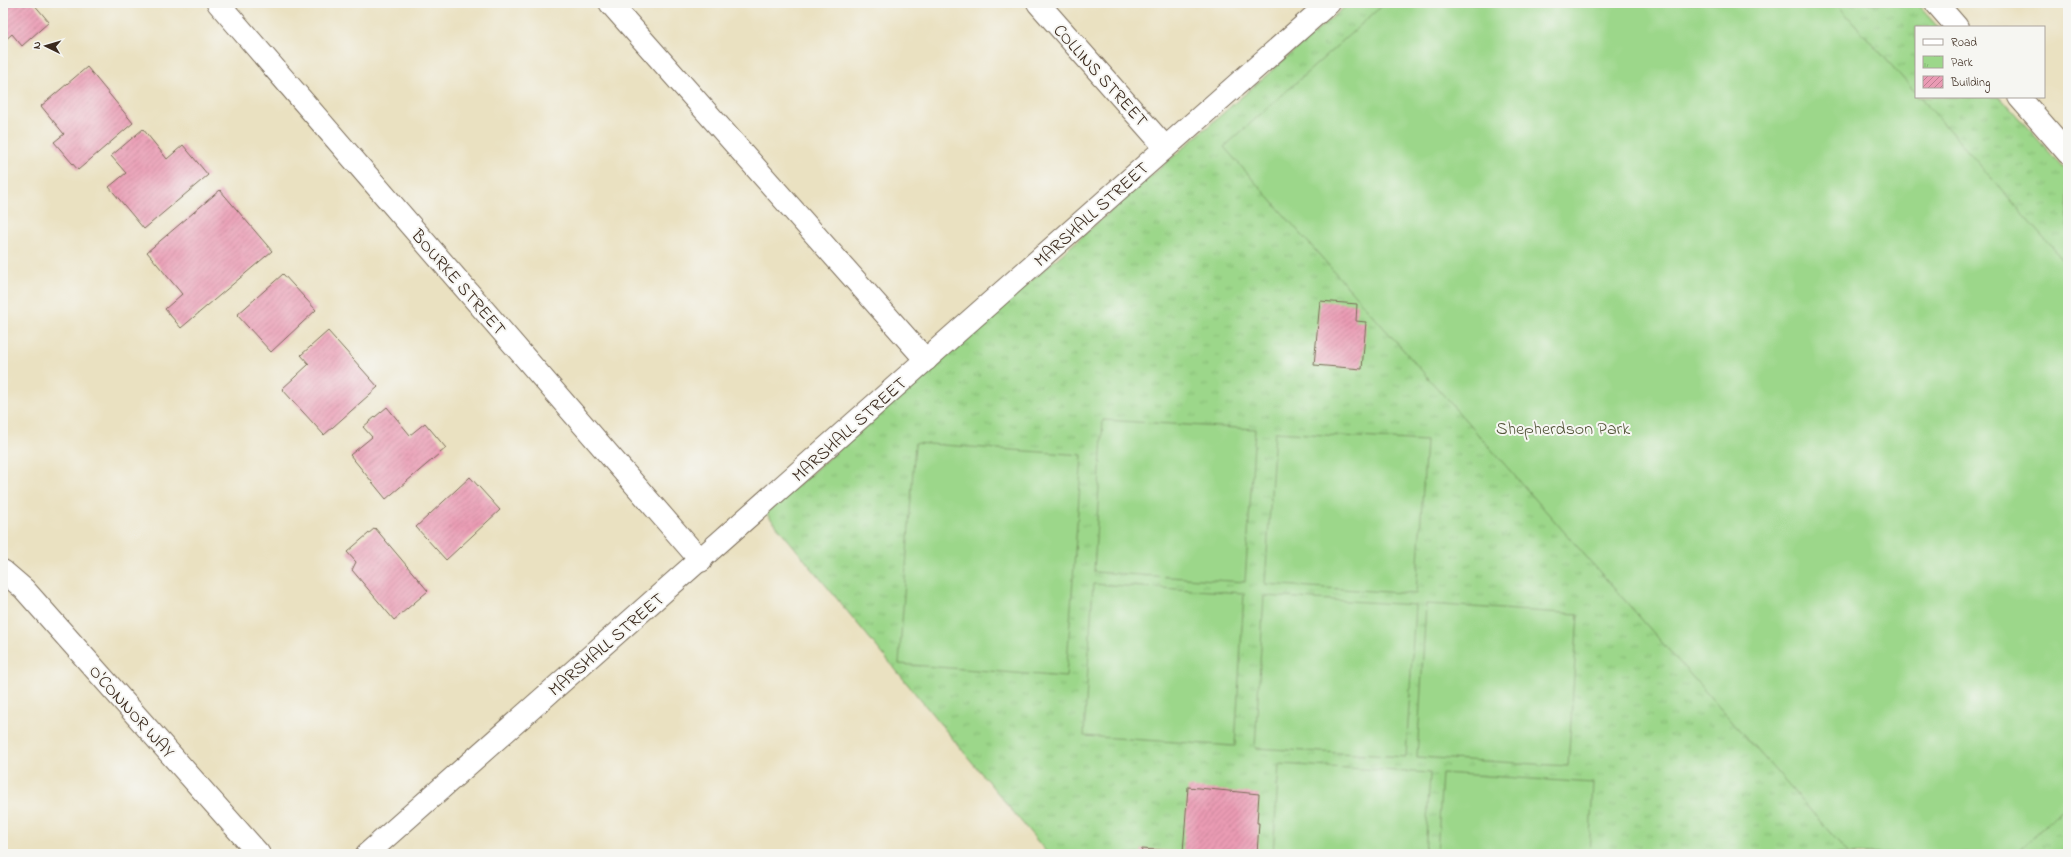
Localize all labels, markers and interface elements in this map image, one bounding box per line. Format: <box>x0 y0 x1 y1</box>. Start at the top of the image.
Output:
street label: COLLINS STREET <box>1046 19 1153 134</box>
north arrow <box>26 26 66 66</box>
legend <box>1915 26 2045 98</box>
text: Road <box>1951 34 1977 52</box>
text: N <box>29 41 45 50</box>
text: Park <box>1951 54 1973 72</box>
text: Building <box>1950 74 1990 93</box>
street label: MARSHALL STREET <box>1029 157 1156 274</box>
street label: BOURKE STREET <box>403 224 511 342</box>
street label: MARSHALL STREET <box>787 372 914 489</box>
park label: Shepherdson Park <box>1496 417 1630 443</box>
street label: MARSHALL STREET <box>543 588 671 703</box>
street label: O'CONNOR WAY <box>81 660 180 765</box>

